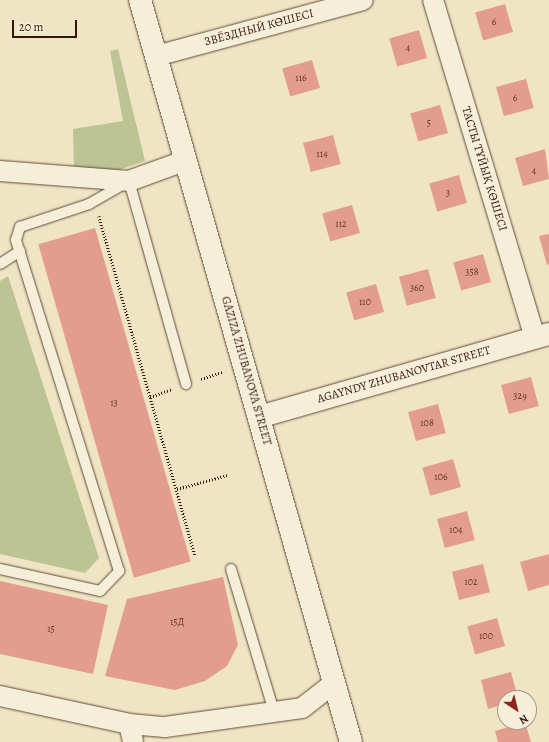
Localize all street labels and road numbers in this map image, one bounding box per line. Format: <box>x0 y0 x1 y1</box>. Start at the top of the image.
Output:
street label: ЗВЁЗДНЫЙ КӨШЕСІ <box>203 7 315 49</box>
street label: ТАСТЫ ТҰЙЫҚ КӨШЕСІ <box>458 105 510 233</box>
street label: GAZIZA ZHUBANOVA STREET <box>218 295 274 447</box>
street label: AGAYNDY ZHUBANOVTAR STREET <box>316 343 492 407</box>

